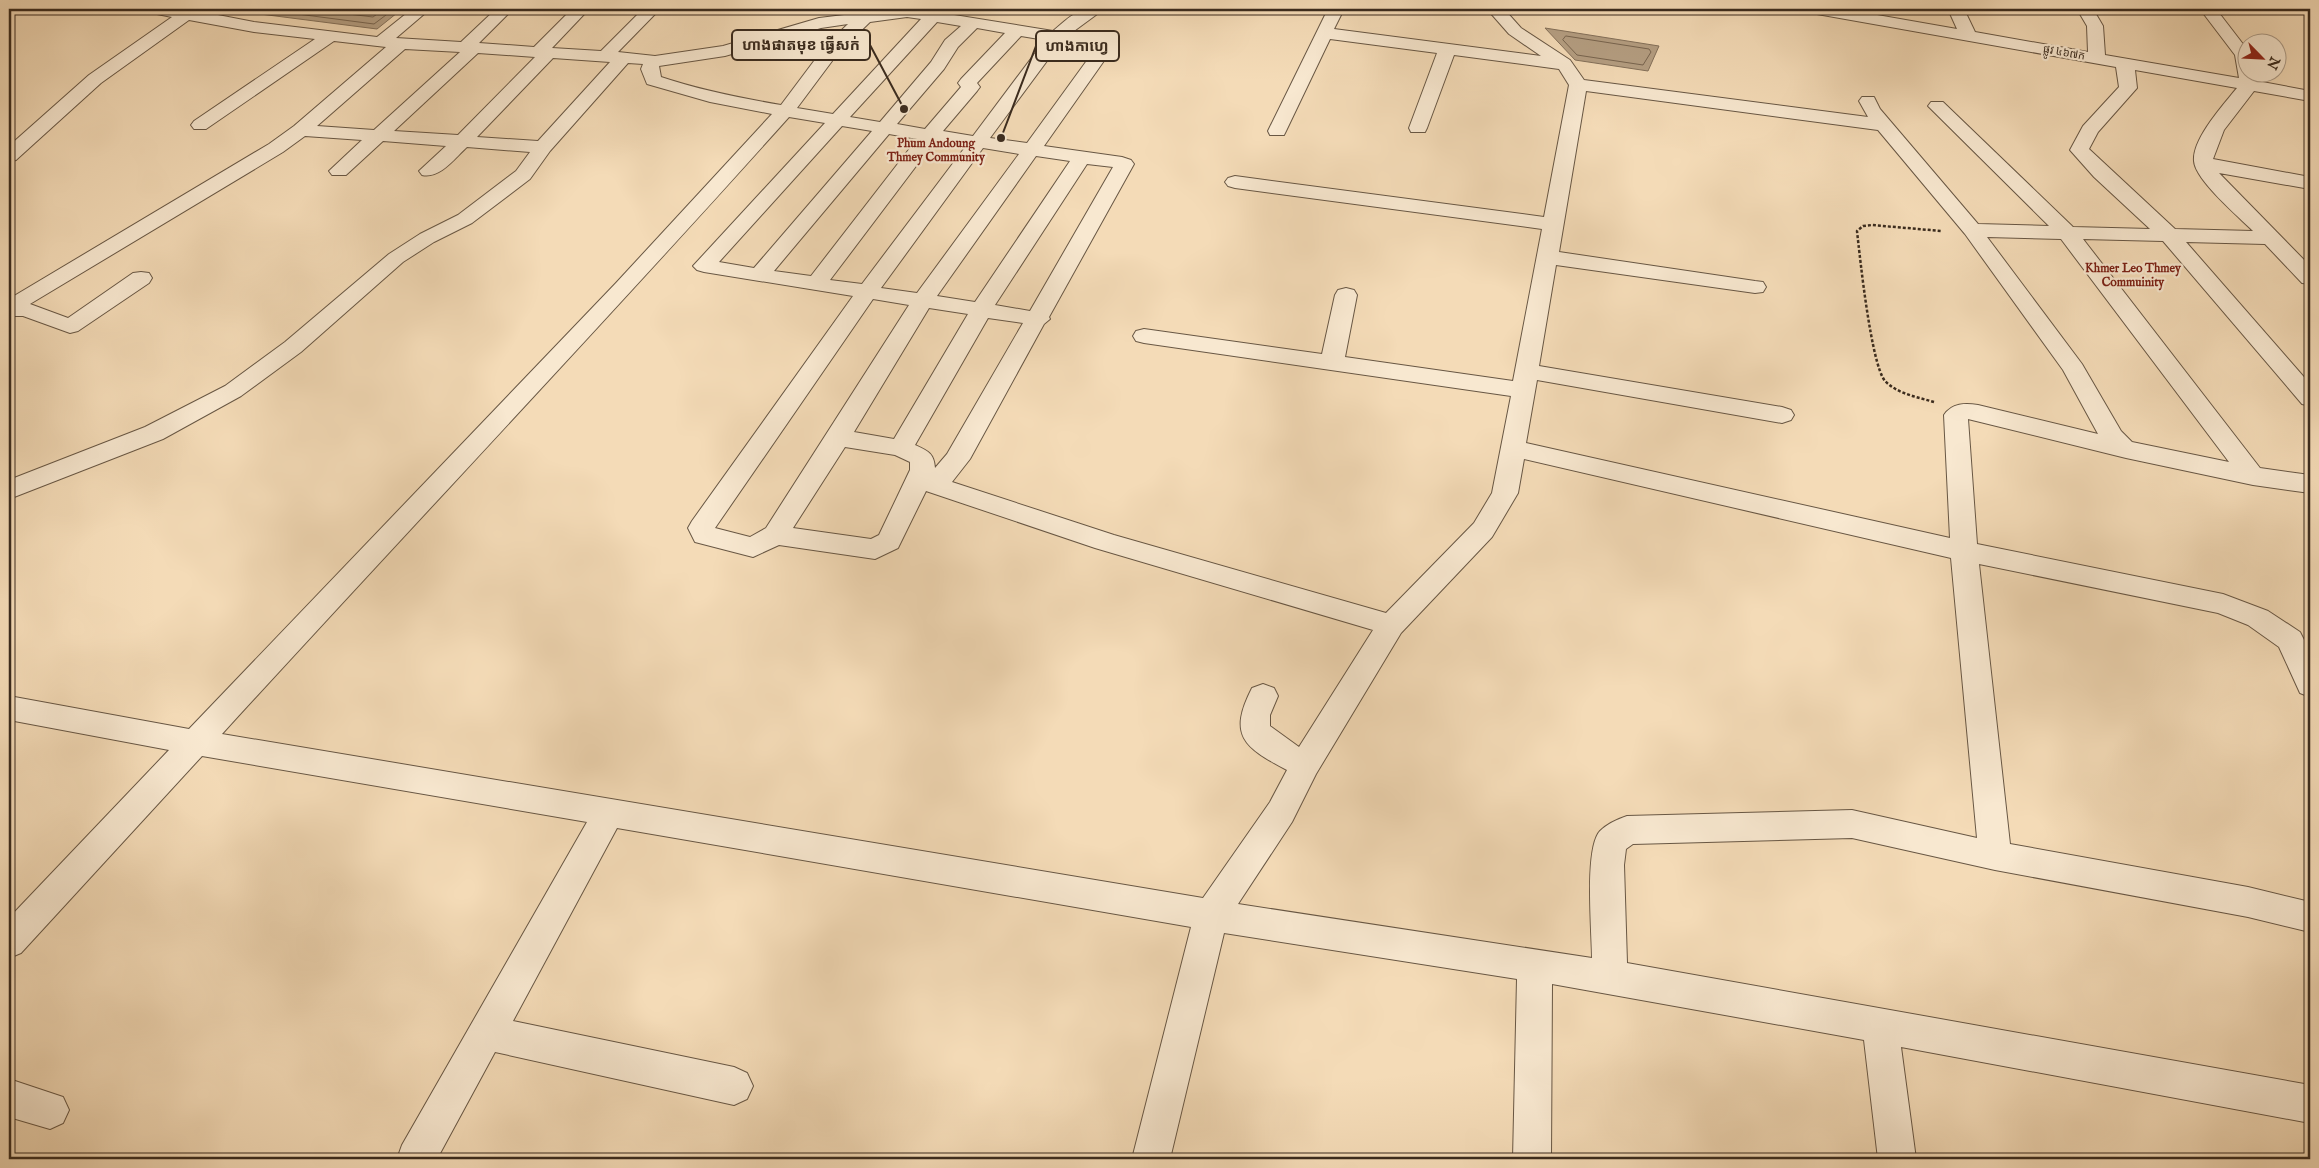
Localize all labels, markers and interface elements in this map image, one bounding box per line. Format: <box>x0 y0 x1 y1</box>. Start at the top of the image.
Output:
callout: ហាងផាតមុខ ធ្វើសក់ <box>732 30 870 60</box>
callout: ហាងកាហ្វេ <box>1036 31 1119 61</box>
north arrow <box>2236 32 2286 82</box>
text: ហាងផាតមុខ ធ្វើសក់ <box>742 35 860 55</box>
text: ហាងកាហ្វេ <box>1045 37 1109 56</box>
street label: ផ្លូវ ៤៦៧ក <box>2041 42 2086 66</box>
text: N <box>2262 53 2284 72</box>
district label: Phum Andoung Thmey Community <box>886 136 986 166</box>
district label: Khmer Leo Thmey Commuinity <box>2085 261 2182 291</box>

